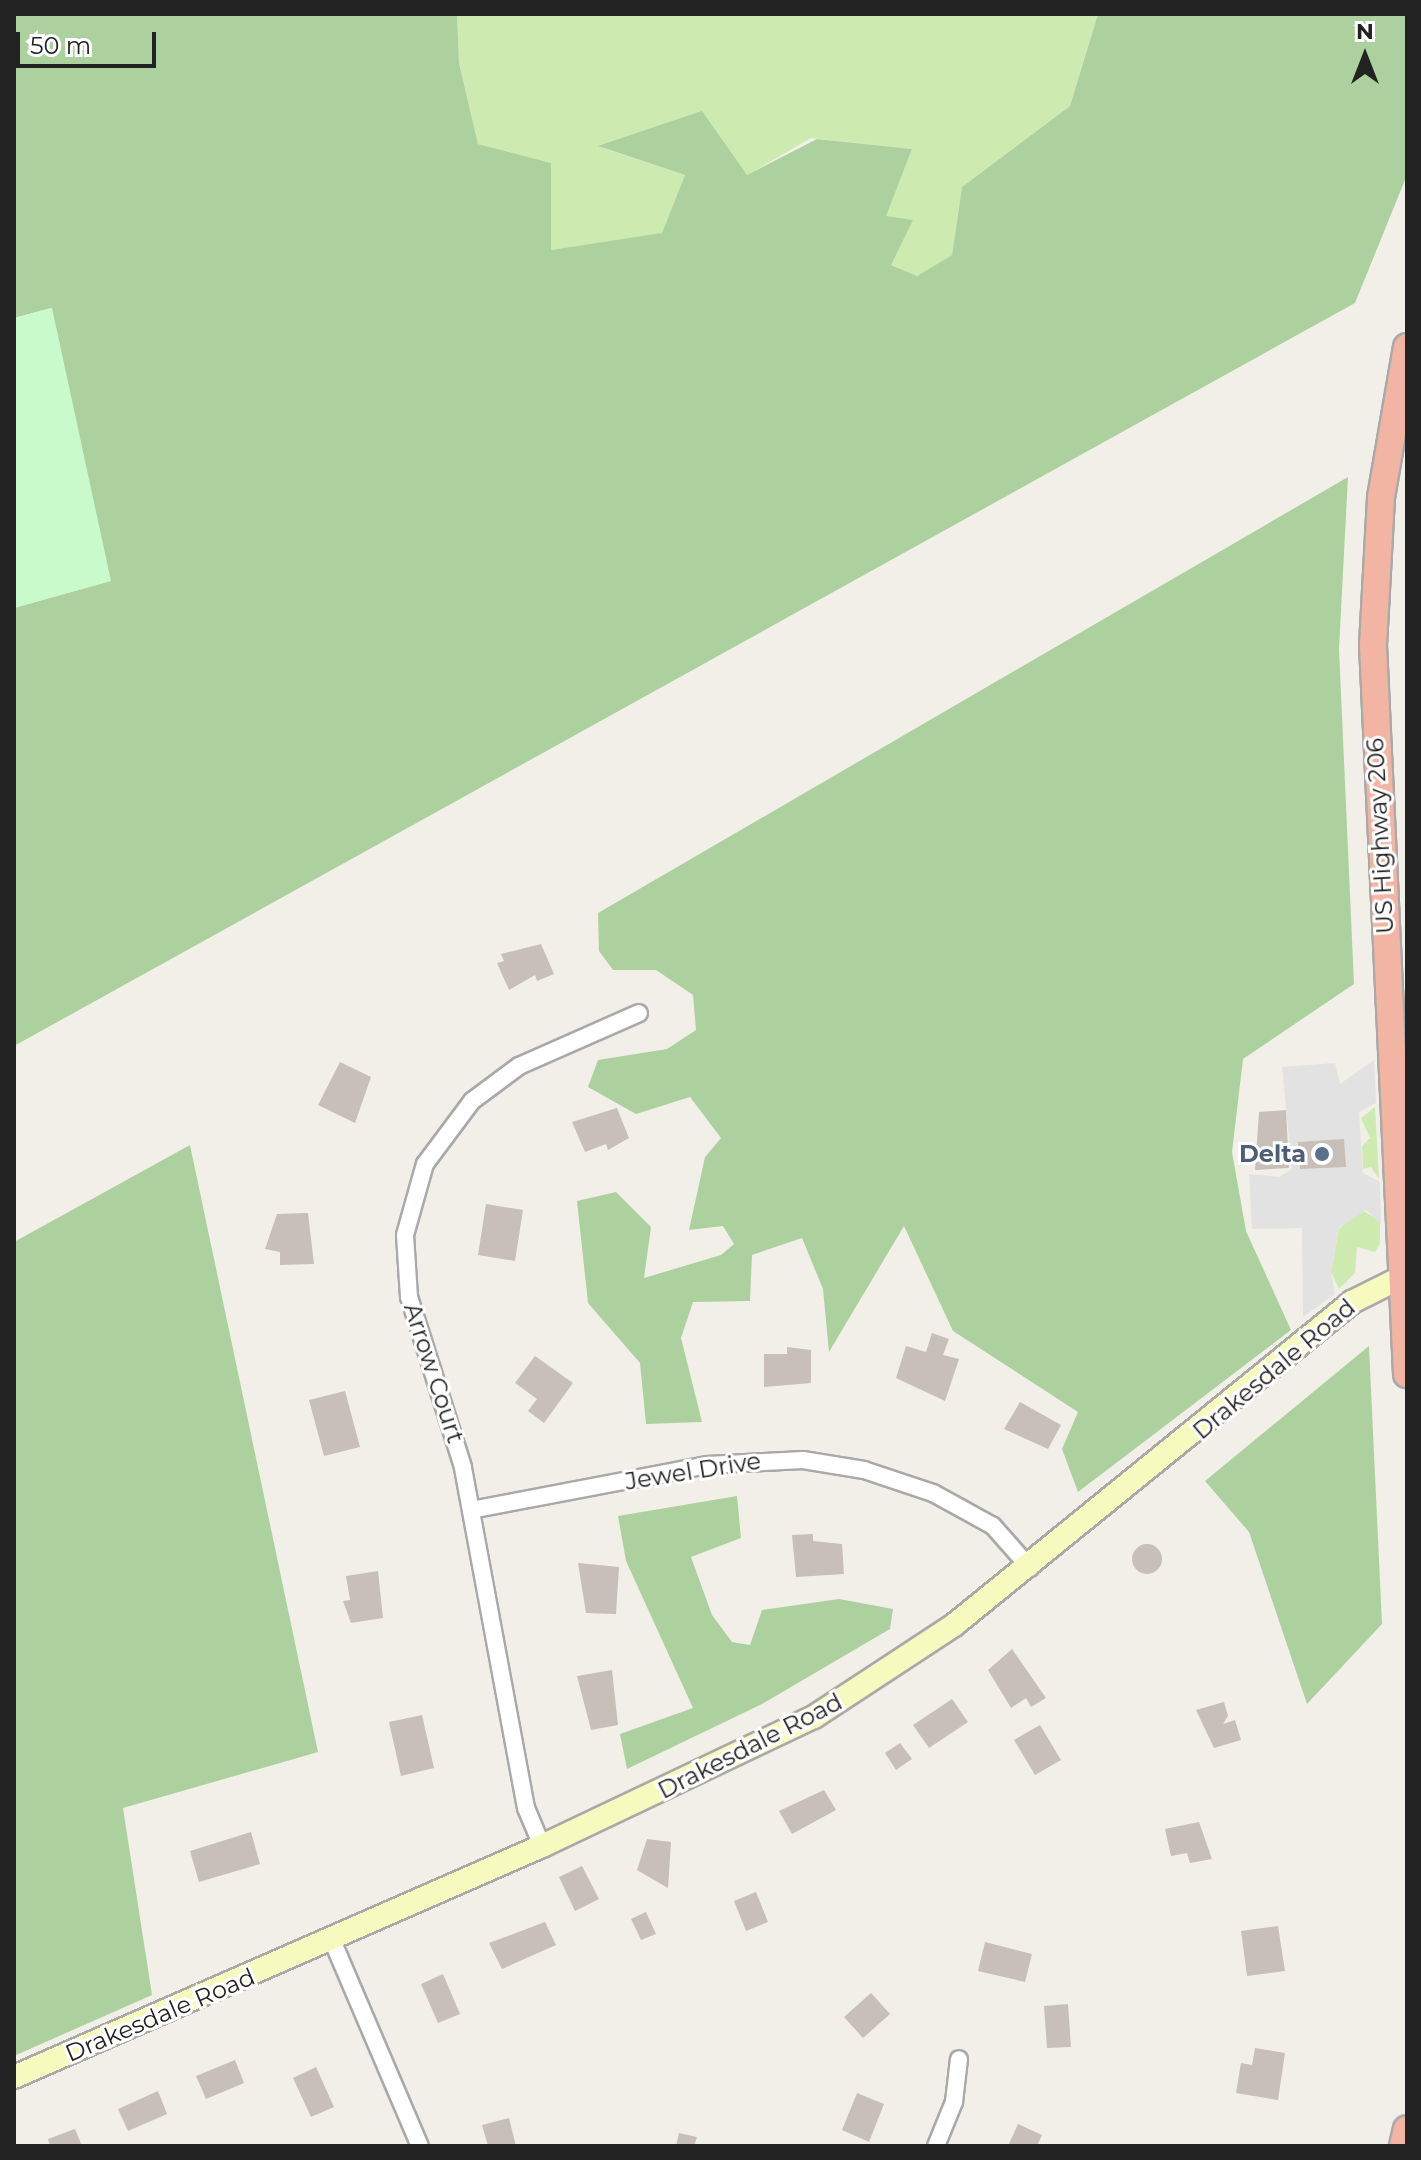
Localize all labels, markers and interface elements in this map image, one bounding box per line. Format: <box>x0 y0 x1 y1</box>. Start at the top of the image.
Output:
scale bar <box>20 16 160 66</box>
north arrow <box>1325 16 1405 96</box>
text: N <box>1356 18 1374 45</box>
text: 50 m <box>30 31 91 60</box>
street label: US Highway 206 <box>1360 737 1400 935</box>
place label: Delta <box>1239 1140 1306 1168</box>
marker: Delta <box>1313 1145 1331 1163</box>
street label: Drakesdale Road <box>1187 1293 1361 1445</box>
street label: Arrow Court <box>398 1299 470 1447</box>
street label: Jewel Drive <box>623 1446 763 1496</box>
street label: Drakesdale Road <box>653 1687 847 1805</box>
street label: Drakesdale Road <box>61 1962 259 2068</box>

